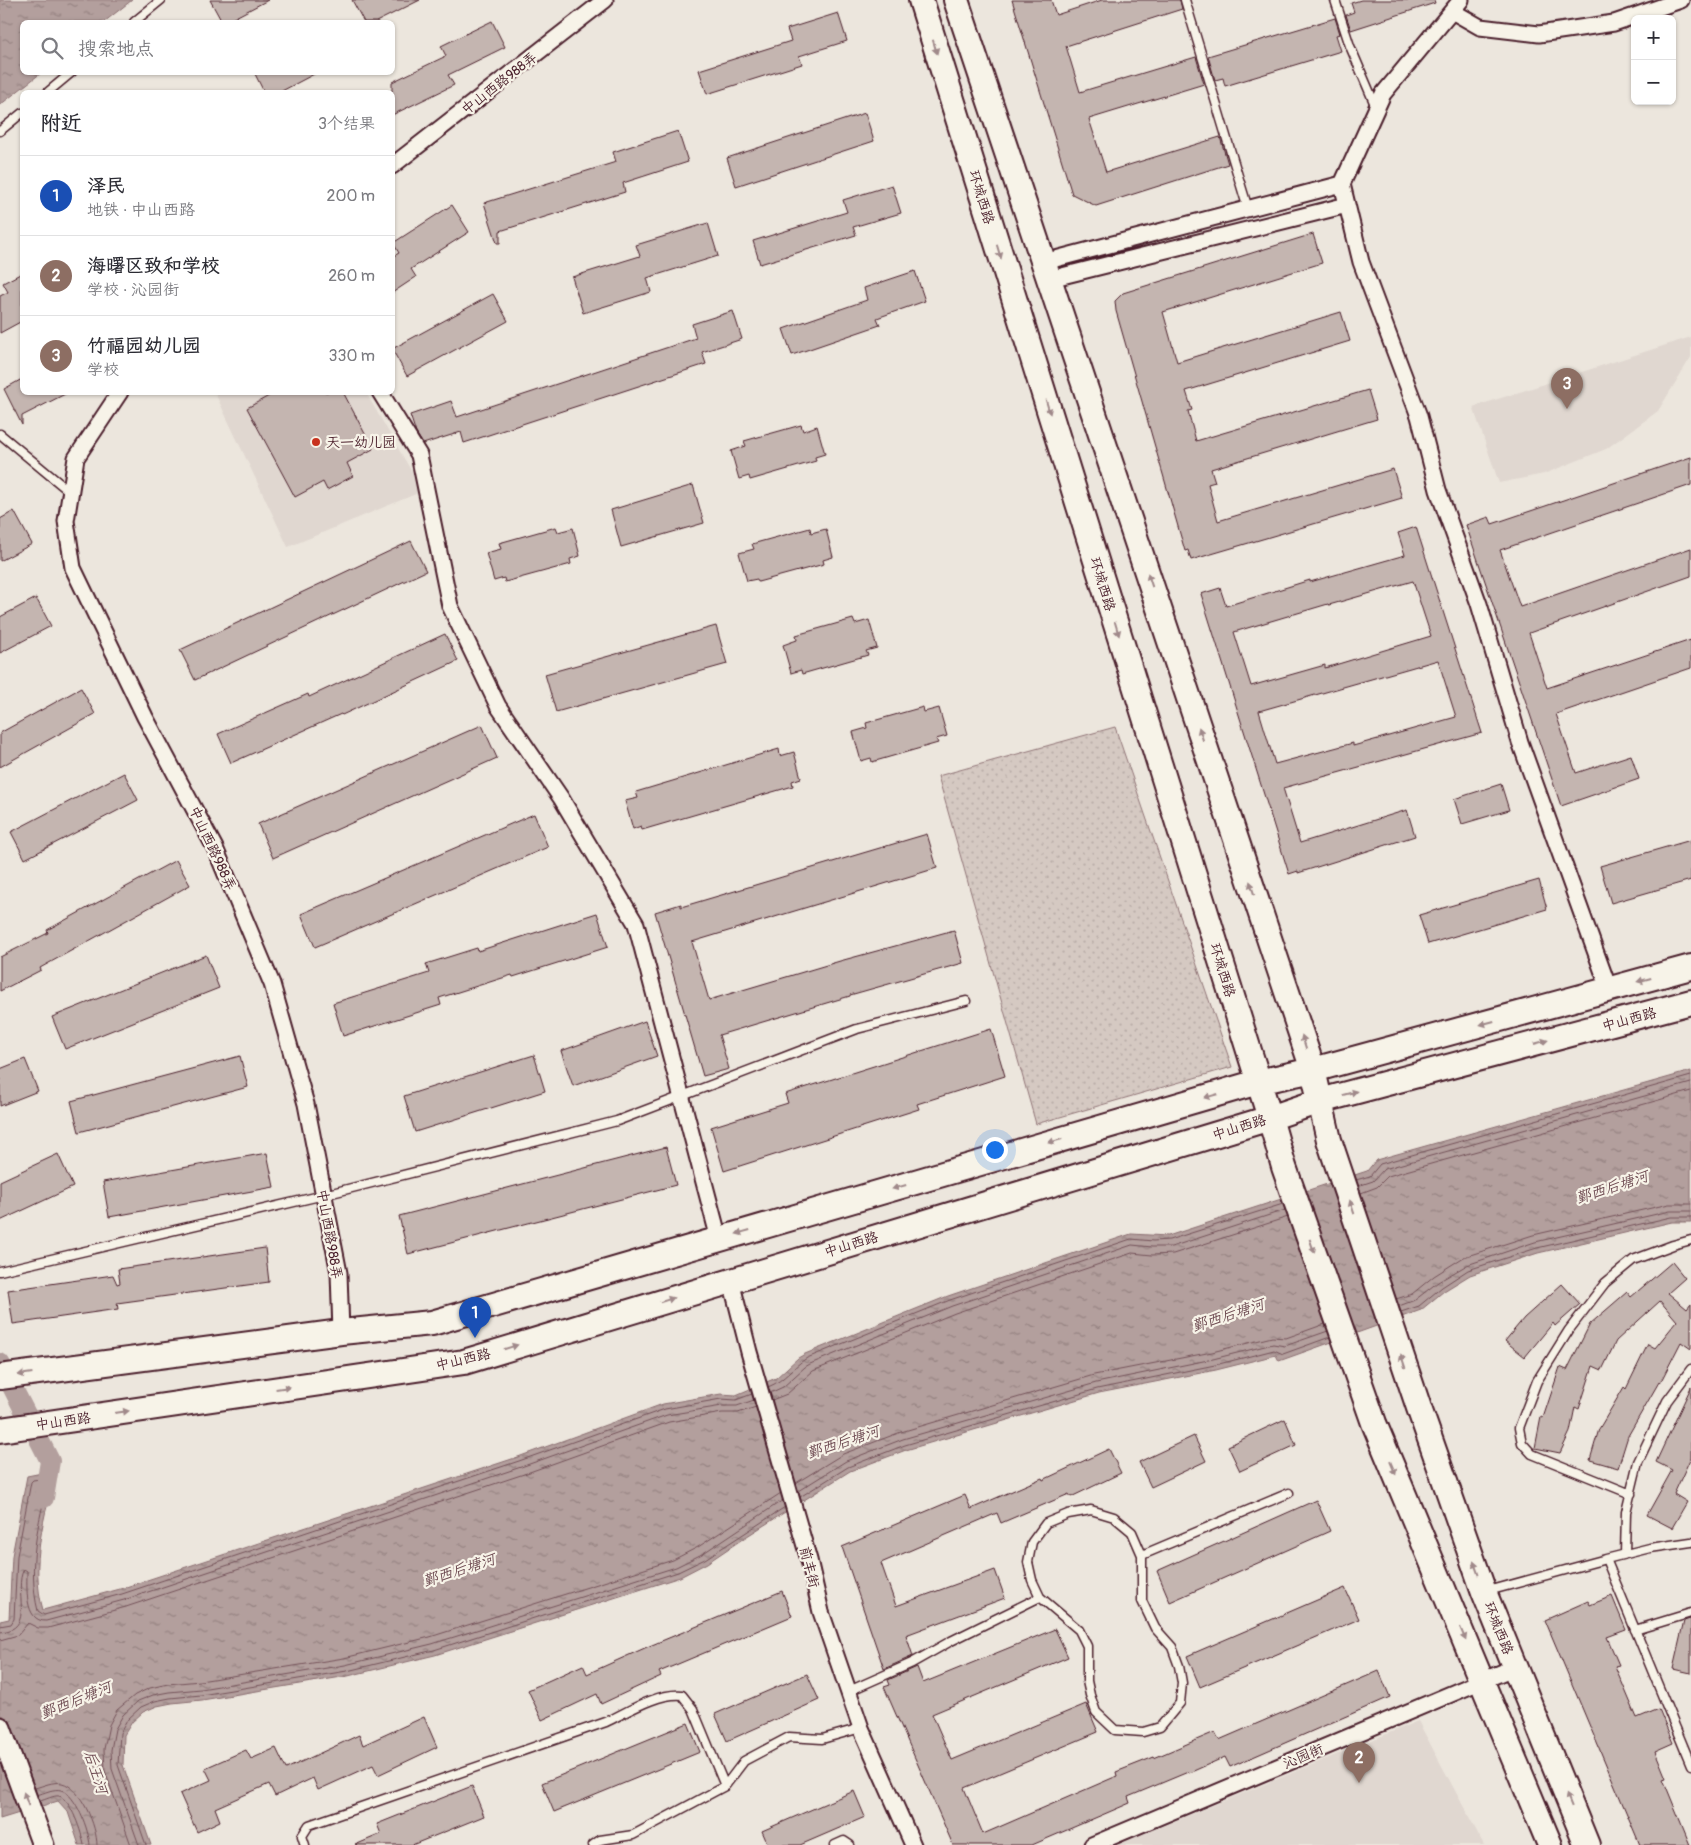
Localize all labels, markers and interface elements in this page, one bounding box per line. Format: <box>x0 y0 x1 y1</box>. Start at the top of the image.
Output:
map controls <box>1631 15 1676 105</box>
button: + <box>1631 15 1676 60</box>
search box <box>20 20 395 75</box>
icon: search <box>38 34 66 62</box>
text: 搜索地点 <box>78 37 154 61</box>
one-way arrow <box>932 39 940 54</box>
street label: 中山西路988弄 <box>458 49 541 118</box>
button: − <box>1631 60 1676 105</box>
text: 附近 <box>40 110 82 137</box>
text: 3个结果 <box>318 114 375 134</box>
street label: 环城西路 <box>965 168 998 226</box>
text: 泽民 <box>87 174 125 198</box>
text: 1 <box>53 186 59 206</box>
text: 200 m <box>327 186 375 206</box>
text: 地铁 · 中山西路 <box>87 200 195 220</box>
one-way arrow <box>996 244 1004 259</box>
text: 海曙区致和学校 <box>87 254 220 278</box>
text: 2 <box>52 266 60 286</box>
text: 260 m <box>328 266 375 286</box>
text: 学校 · 沁园街 <box>87 280 179 300</box>
text: 竹福园幼儿园 <box>87 334 201 358</box>
text: 3 <box>52 346 60 366</box>
text: 330 m <box>329 346 375 366</box>
text: 学校 <box>87 360 119 380</box>
pin: 3 <box>1551 368 1583 409</box>
one-way arrow <box>1044 400 1052 415</box>
place label: 天一幼儿园 <box>326 434 396 451</box>
marker: 天一幼儿园 <box>310 436 322 448</box>
street label: 环城西路 <box>1086 555 1119 613</box>
one-way arrow <box>1146 572 1153 587</box>
one-way arrow <box>1113 622 1121 637</box>
one-way arrow <box>1197 726 1205 741</box>
street label: 中山西路988弄 <box>186 803 240 893</box>
one-way arrow <box>1248 880 1256 895</box>
street label: 环城西路 <box>1206 941 1239 999</box>
one-way arrow <box>1636 976 1651 984</box>
street label: 中山西路 <box>1600 1004 1658 1035</box>
one-way arrow <box>1480 1019 1495 1027</box>
one-way arrow <box>1299 1035 1307 1050</box>
one-way arrow <box>1533 1038 1548 1046</box>
one-way arrow <box>1343 1089 1358 1097</box>
one-way arrow <box>1204 1092 1219 1100</box>
street label: 中山西路 <box>1210 1111 1268 1144</box>
your location <box>982 1137 1008 1163</box>
one-way arrow <box>1048 1138 1063 1146</box>
water label: 鄞西后塘河 <box>1574 1166 1654 1208</box>
one-way arrow <box>892 1183 907 1191</box>
street label: 中山西路988弄 <box>313 1188 346 1281</box>
one-way arrow <box>1347 1200 1355 1215</box>
street label: 中山西路 <box>822 1228 880 1261</box>
one-way arrow <box>736 1229 751 1237</box>
one-way arrow <box>1309 1239 1316 1254</box>
water label: 鄞西后塘河 <box>1190 1294 1270 1336</box>
one-way arrow <box>660 1296 675 1304</box>
pin: 1 <box>459 1297 491 1338</box>
one-way arrow <box>504 1343 519 1351</box>
street label: 中山西路 <box>434 1345 492 1374</box>
one-way arrow <box>1399 1354 1406 1369</box>
one-way arrow <box>16 1370 32 1378</box>
one-way arrow <box>275 1384 291 1392</box>
one-way arrow <box>115 1408 131 1416</box>
street label: 中山西路 <box>34 1409 92 1434</box>
water label: 鄞西后塘河 <box>805 1421 885 1463</box>
one-way arrow <box>1389 1461 1397 1476</box>
street label: 前丰街 <box>796 1545 823 1590</box>
water label: 鄞西后塘河 <box>421 1549 501 1591</box>
one-way arrow <box>1472 1560 1480 1575</box>
street label: 环城西路 <box>1480 1599 1517 1657</box>
one-way arrow <box>1459 1627 1467 1641</box>
water label: 鄞西后塘河 <box>38 1676 117 1723</box>
street label: 沁园街 <box>1281 1740 1326 1772</box>
pin: 2 <box>1343 1742 1375 1783</box>
water label: 后王河 <box>80 1748 112 1799</box>
one-way arrow <box>22 1792 29 1807</box>
one-way arrow <box>1564 1793 1572 1807</box>

